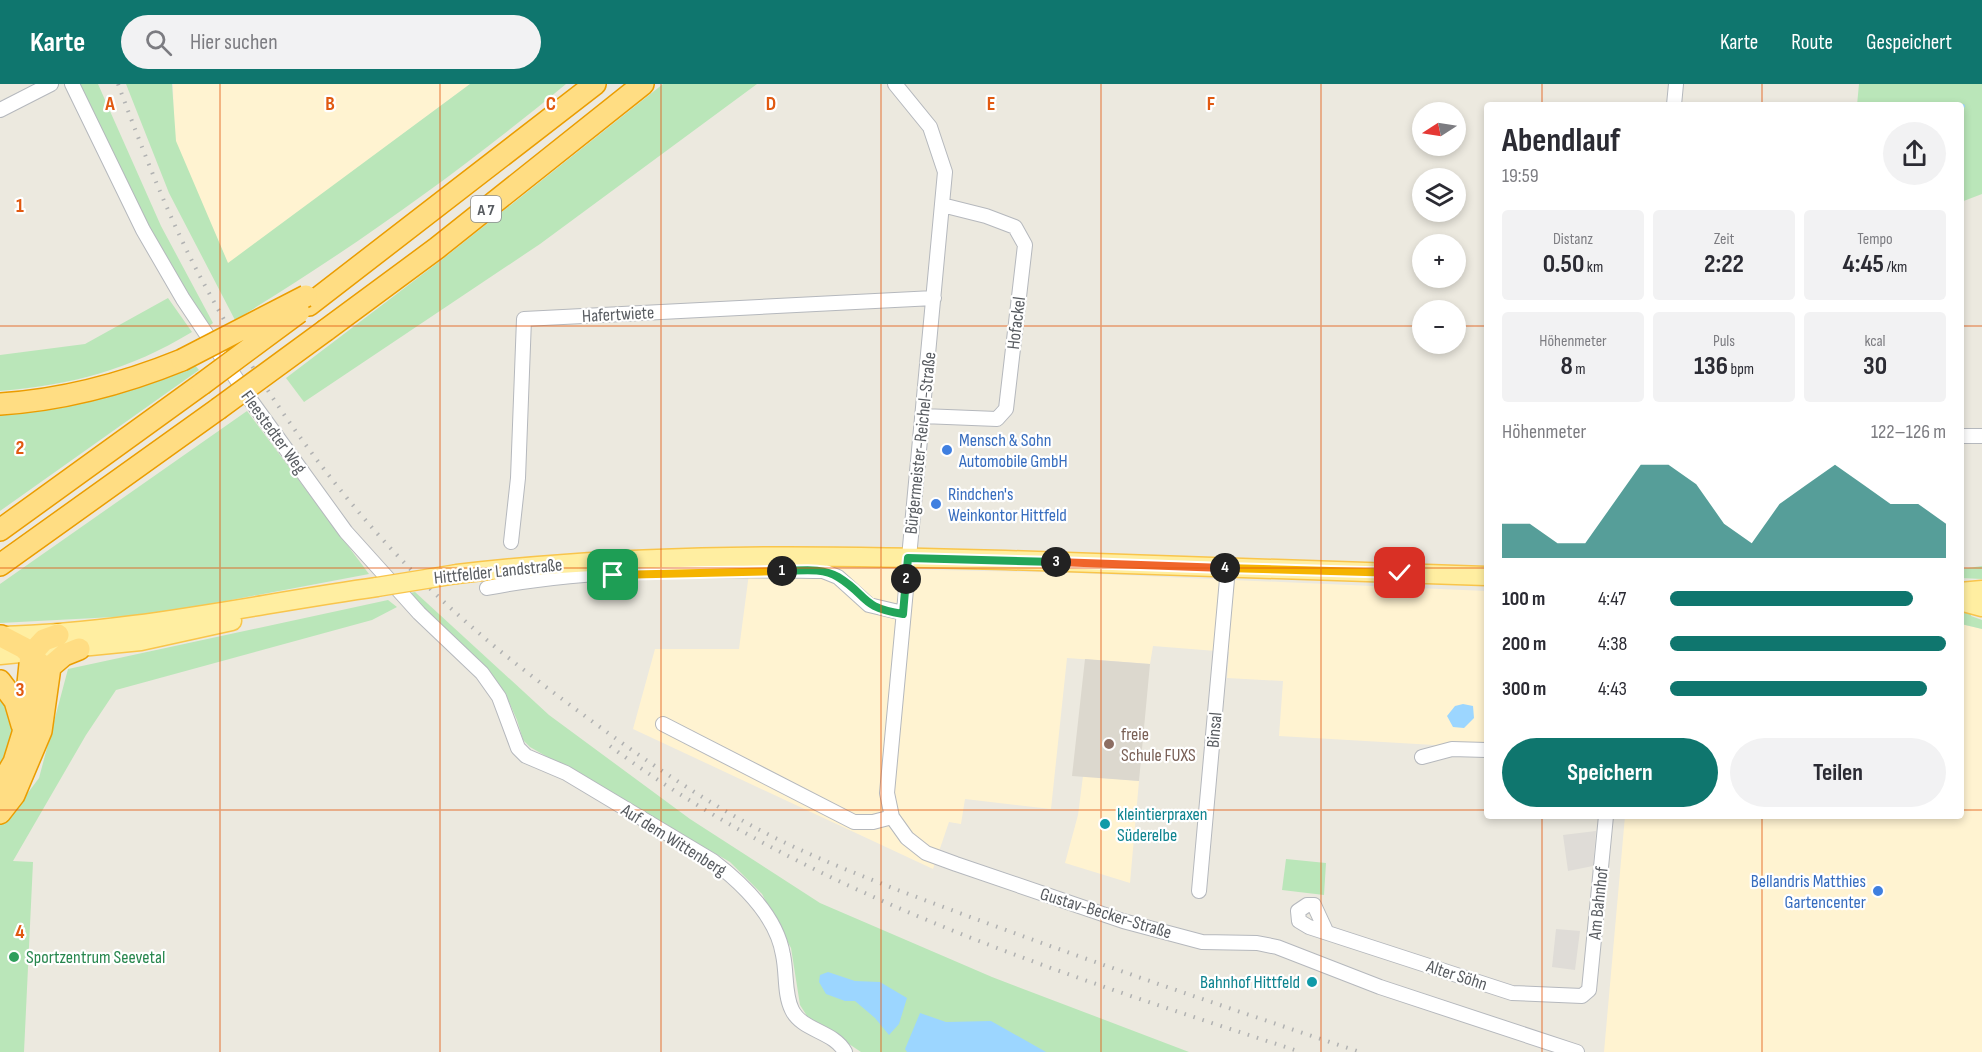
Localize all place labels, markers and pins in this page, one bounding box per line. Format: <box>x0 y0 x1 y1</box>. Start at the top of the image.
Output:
place label: Mensch & Sohn Automobile GmbH <box>958 430 1068 472</box>
marker: Mensch & Sohn Automobile GmbH <box>940 443 954 457</box>
place label: Rindchen's Weinkontor Hittfeld <box>948 484 1067 526</box>
marker: Rindchen's Weinkontor Hittfeld <box>929 497 943 511</box>
pin: 3 <box>1041 547 1071 577</box>
pin <box>1374 547 1425 598</box>
pin <box>587 549 638 600</box>
pin: 4 <box>1210 553 1240 583</box>
pin: 1 <box>767 556 797 586</box>
pin: 2 <box>891 564 921 594</box>
place label: freie Schule FUXS <box>1121 724 1196 766</box>
marker: freie Schule FUXS <box>1102 737 1116 751</box>
place label: kleintierpraxen Süderelbe <box>1117 804 1208 846</box>
marker: kleintierpraxen Süderelbe <box>1098 817 1112 831</box>
place label: Bellandris Matthies Gartencenter <box>1751 871 1866 913</box>
marker: Bellandris Matthies Gartencenter <box>1871 884 1885 898</box>
place label: Sportzentrum Seevetal <box>26 947 165 968</box>
marker: Sportzentrum Seevetal <box>7 950 21 964</box>
place label: Bahnhof Hittfeld <box>1200 972 1300 993</box>
marker: Bahnhof Hittfeld <box>1305 975 1319 989</box>

